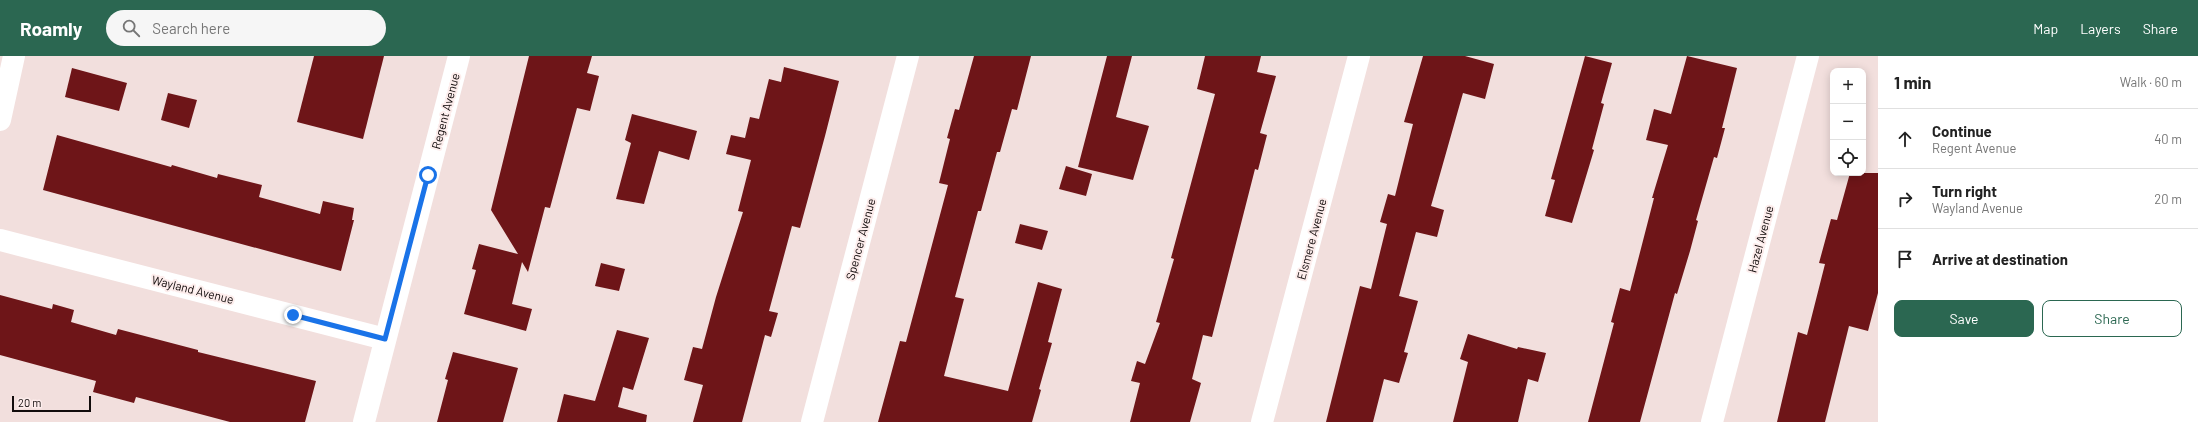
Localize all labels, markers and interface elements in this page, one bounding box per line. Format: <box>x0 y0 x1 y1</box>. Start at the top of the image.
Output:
search box <box>106 10 386 46</box>
text: Roamly <box>20 17 82 40</box>
icon: search <box>120 17 142 39</box>
text: Search here <box>152 19 230 37</box>
text: Map <box>2033 20 2058 37</box>
text: Layers <box>2080 20 2121 37</box>
text: Share <box>2143 20 2178 37</box>
map controls <box>1830 68 1866 176</box>
button: + <box>1830 68 1866 104</box>
street label: Regent Avenue <box>428 72 462 150</box>
text: 1 min <box>1894 72 1931 92</box>
text: Walk · 60 m <box>2120 74 2182 90</box>
button: − <box>1830 104 1866 140</box>
text: Continue <box>1932 122 1992 140</box>
icon: ahead <box>1894 128 1916 150</box>
text: 40 m <box>2154 131 2182 147</box>
button: locate <box>1830 140 1866 176</box>
text: Regent Avenue <box>1932 140 2016 156</box>
route start <box>419 166 437 184</box>
text: Turn right <box>1932 182 1997 200</box>
icon: right <box>1894 188 1916 210</box>
text: 20 m <box>2154 191 2182 207</box>
street label: Spencer Avenue <box>842 197 878 281</box>
street label: Elsmere Avenue <box>1293 197 1329 281</box>
text: Wayland Avenue <box>1932 200 2023 216</box>
street label: Hazel Avenue <box>1744 204 1776 274</box>
icon: arrive <box>1894 248 1916 270</box>
text: Arrive at destination <box>1932 250 2068 268</box>
street label: Wayland Avenue <box>151 272 235 306</box>
button: Save <box>1894 300 2034 337</box>
button: Share <box>2042 300 2182 337</box>
route end <box>284 306 302 324</box>
scale bar <box>12 394 91 413</box>
text: 20 m <box>18 396 41 409</box>

